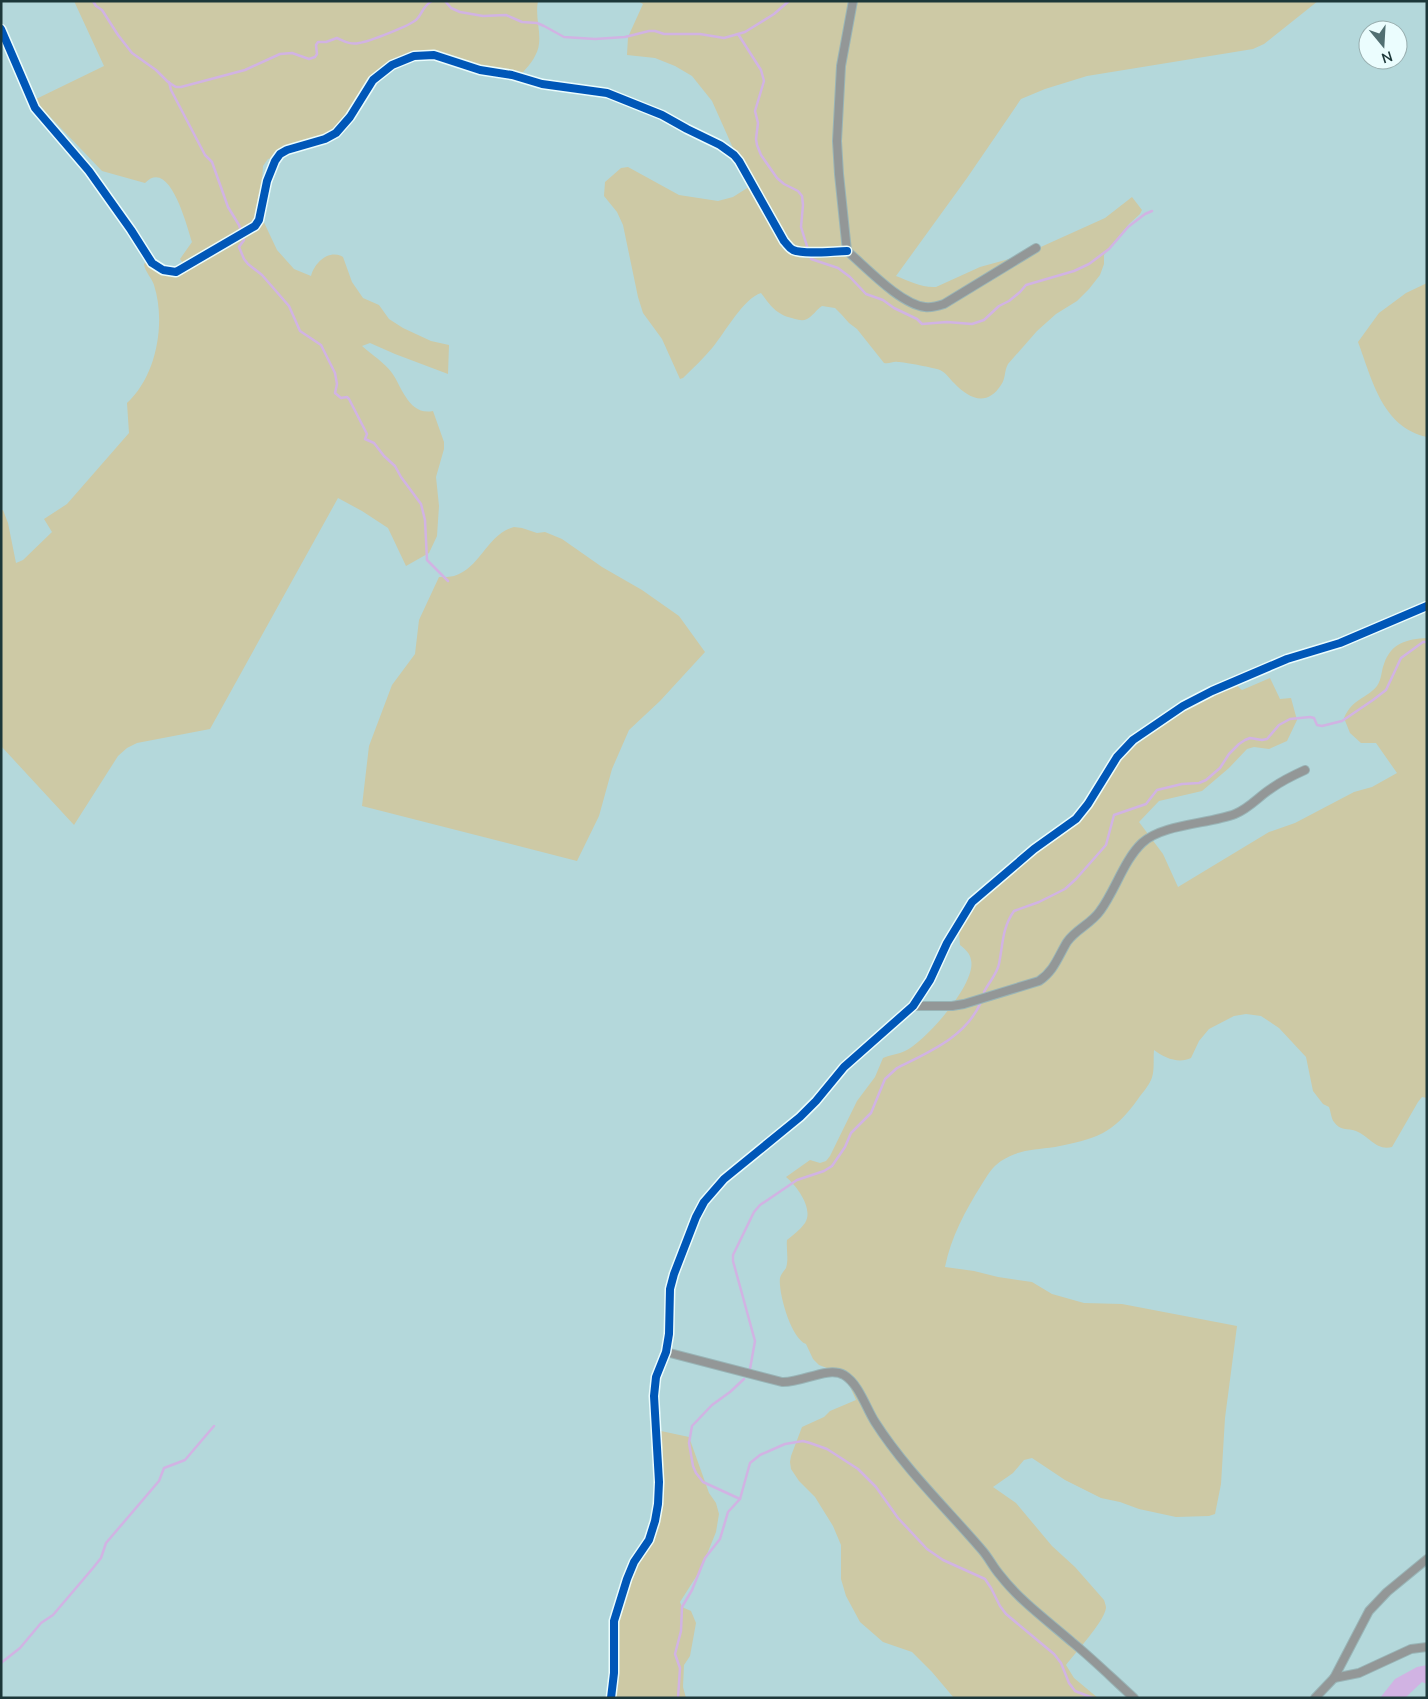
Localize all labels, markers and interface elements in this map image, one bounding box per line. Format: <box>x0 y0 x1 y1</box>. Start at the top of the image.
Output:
north arrow <box>1358 20 1408 70</box>
text: N <box>1379 46 1395 68</box>

